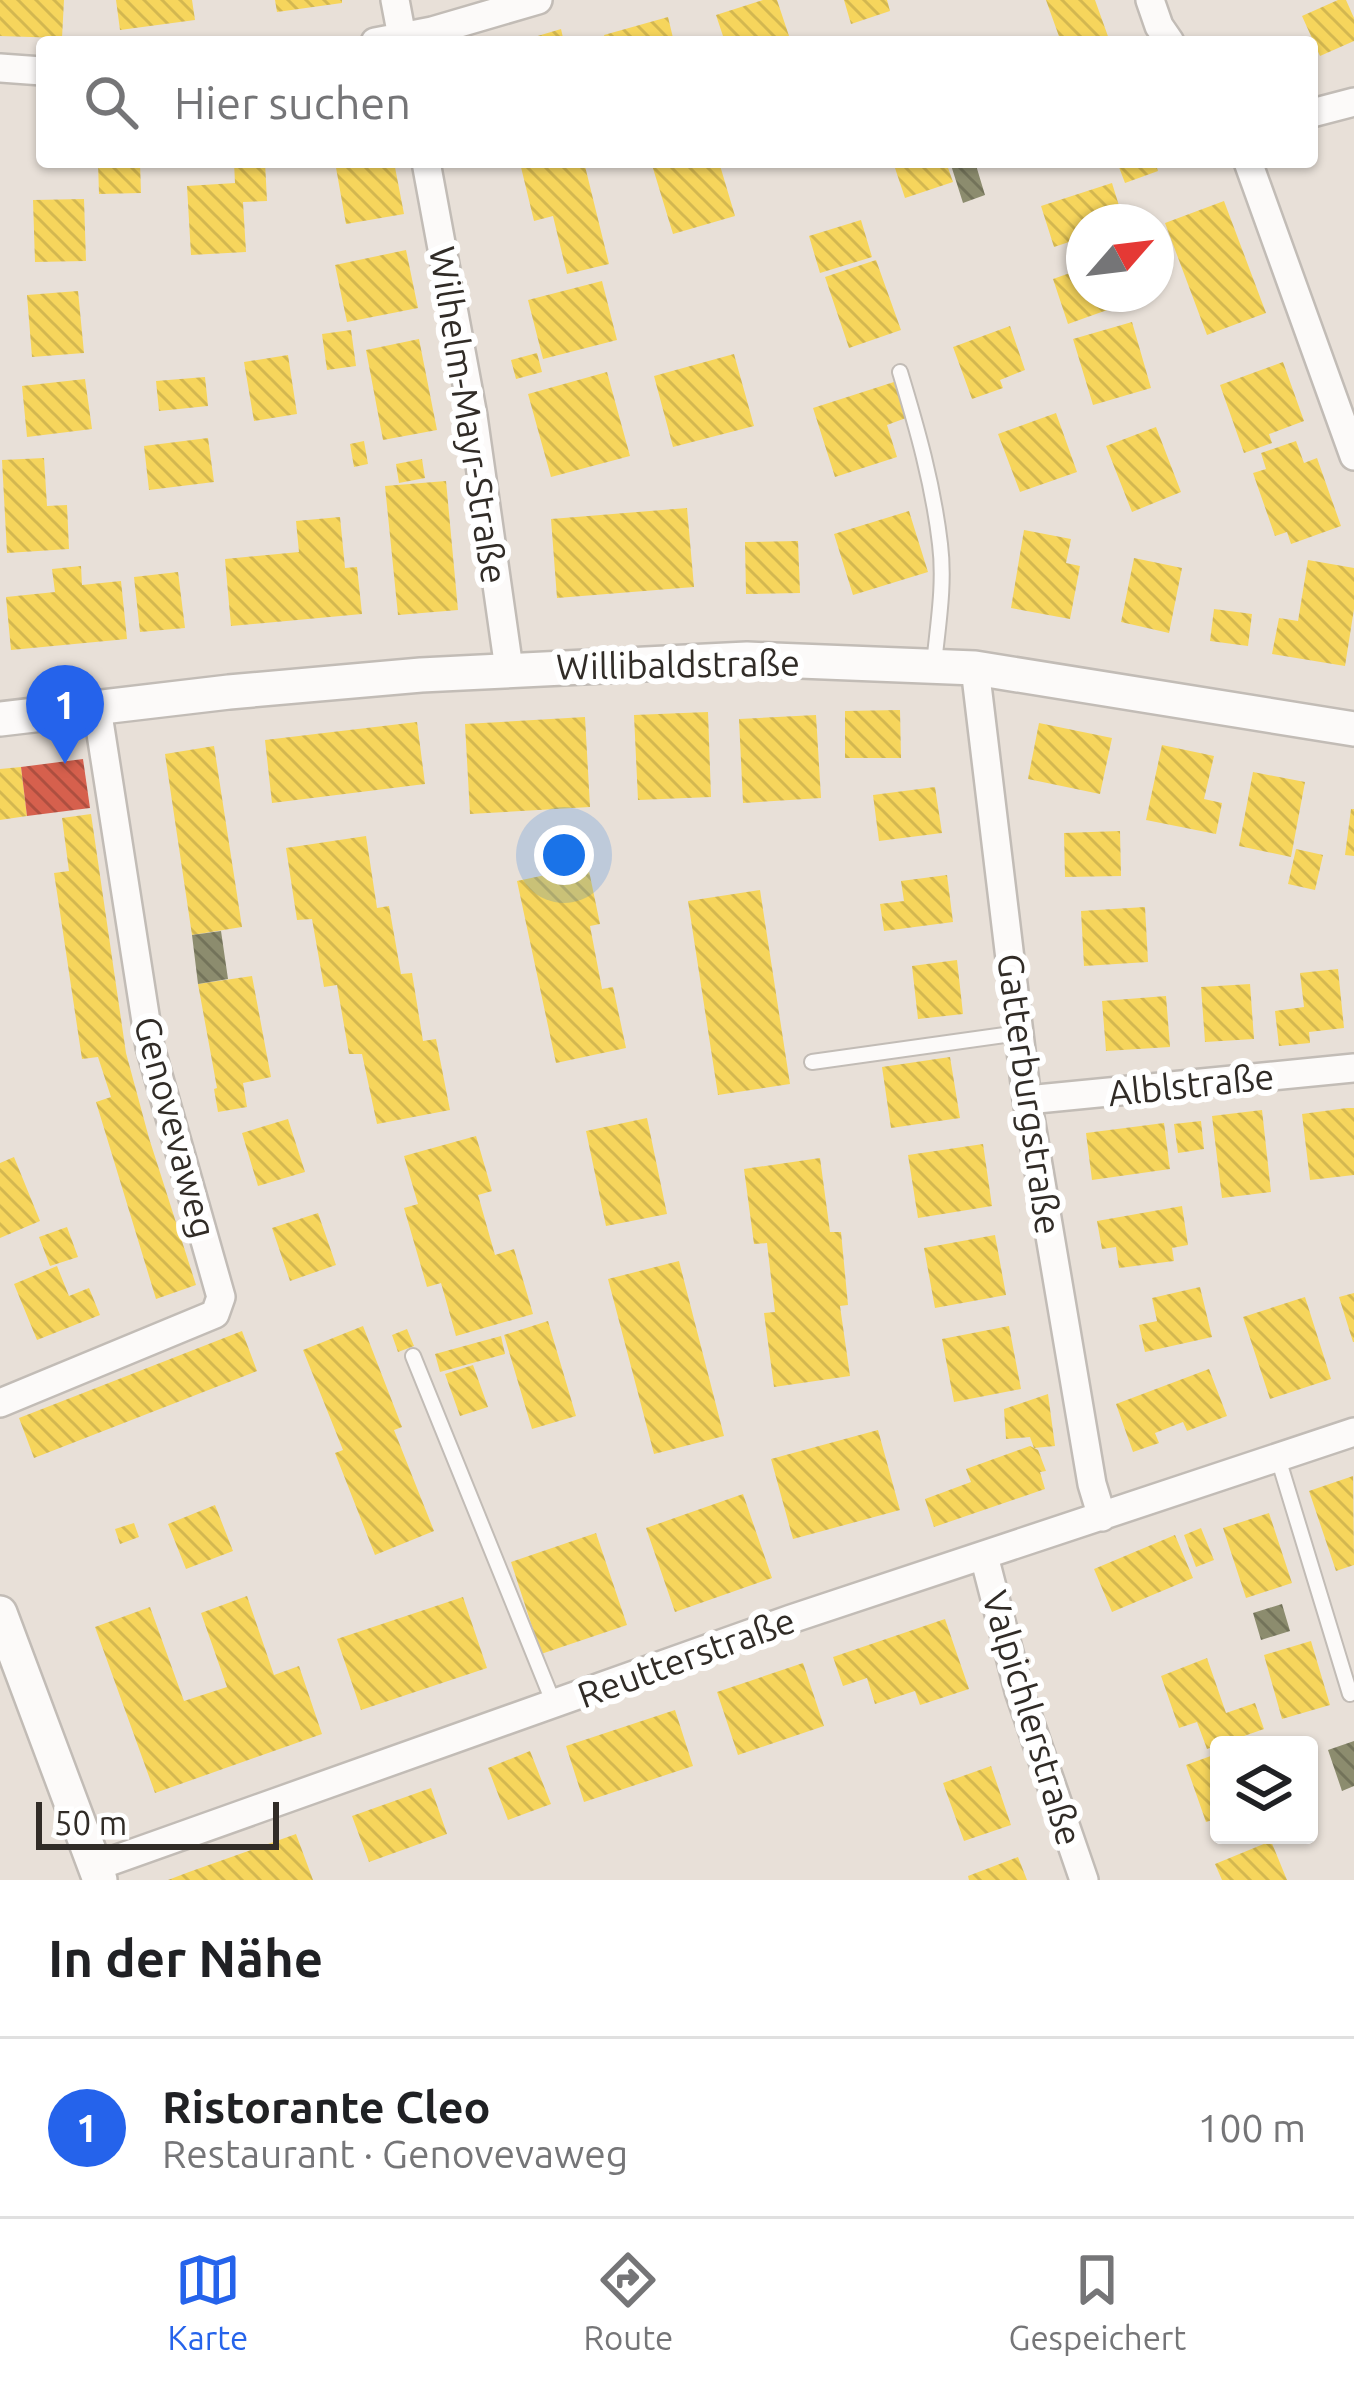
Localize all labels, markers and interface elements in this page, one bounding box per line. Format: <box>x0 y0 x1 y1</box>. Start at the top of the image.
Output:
search box <box>36 36 1318 168</box>
icon: search <box>78 69 144 135</box>
text: Hier suchen <box>174 77 411 128</box>
north arrow <box>1066 204 1174 312</box>
street label: Wilhelm-Mayr-Straße <box>422 244 516 586</box>
street label: Willibaldstraße <box>556 641 800 687</box>
pin: 1 <box>26 665 104 764</box>
your location <box>534 825 594 885</box>
street label: Gatterburgstraße <box>990 951 1070 1237</box>
street label: Genovevaweg <box>127 1012 225 1242</box>
street label: Alblstraße <box>1106 1055 1276 1113</box>
street label: Valpichlerstraße <box>975 1586 1091 1850</box>
street label: Reutterstraße <box>572 1599 800 1715</box>
map controls <box>1210 1736 1318 1844</box>
button: layers <box>1210 1736 1318 1844</box>
scale bar <box>36 1796 279 1849</box>
text: 50 m <box>54 1804 127 1841</box>
text: In der Nähe <box>48 1929 323 1987</box>
text: Ristorante Cleo <box>162 2081 491 2132</box>
text: 1 <box>76 2106 98 2149</box>
text: 100 m <box>1197 2106 1306 2149</box>
text: Restaurant · Genovevaweg <box>162 2132 628 2175</box>
tab: Karte <box>168 2247 248 2356</box>
tab: Route <box>584 2247 673 2356</box>
tab: Gespeichert <box>1009 2247 1186 2356</box>

